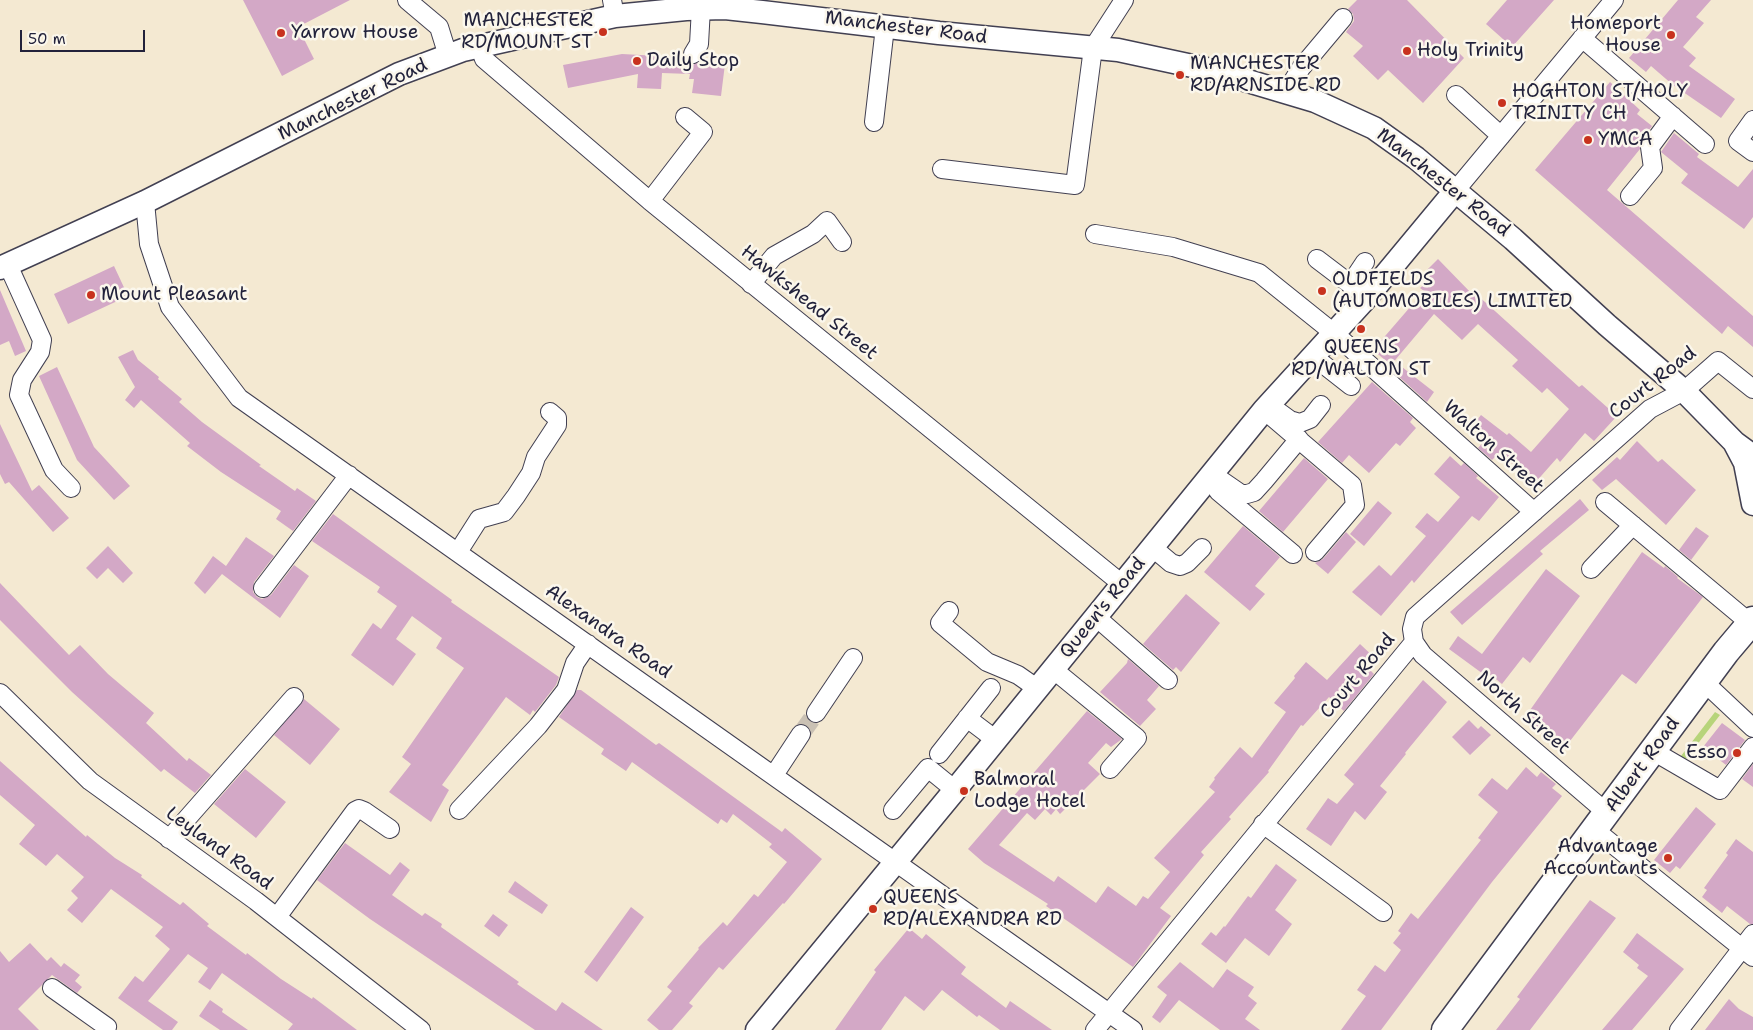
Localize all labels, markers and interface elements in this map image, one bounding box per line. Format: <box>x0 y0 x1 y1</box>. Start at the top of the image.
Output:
street label: Manchester Road <box>824 7 988 49</box>
place label: MANCHESTER RD/MOUNT ST <box>461 10 593 54</box>
place label: Homeport House <box>1570 13 1661 57</box>
scale bar <box>22 20 148 52</box>
place label: Yarrow House <box>291 22 418 44</box>
marker: MANCHESTER RD/MOUNT ST <box>597 26 609 38</box>
marker: Yarrow House <box>275 27 287 39</box>
text: 50 m <box>28 29 66 49</box>
marker: Homeport House <box>1665 29 1677 41</box>
place label: Holy Trinity <box>1417 40 1524 62</box>
marker: Holy Trinity <box>1401 45 1413 57</box>
place label: Daily Stop <box>647 50 739 72</box>
place label: MANCHESTER RD/ARNSIDE RD <box>1190 53 1341 97</box>
street label: Manchester Road <box>275 54 431 146</box>
marker: Daily Stop <box>631 55 643 67</box>
marker: MANCHESTER RD/ARNSIDE RD <box>1174 69 1186 81</box>
place label: HOGHTON ST/HOLY TRINITY CH <box>1512 81 1688 125</box>
marker: HOGHTON ST/HOLY TRINITY CH <box>1496 97 1508 109</box>
street label: Manchester Road <box>1372 124 1514 242</box>
place label: YMCA <box>1598 129 1653 151</box>
marker: YMCA <box>1582 134 1594 146</box>
street label: Hawkshead Street <box>736 241 882 365</box>
place label: OLDFIELDS (AUTOMOBILES) LIMITED <box>1332 269 1572 313</box>
place label: Mount Pleasant <box>101 284 247 306</box>
marker: OLDFIELDS (AUTOMOBILES) LIMITED <box>1316 285 1328 297</box>
marker: Mount Pleasant <box>85 289 97 301</box>
marker: QUEENS RD/WALTON ST <box>1355 323 1367 335</box>
place label: QUEENS RD/WALTON ST <box>1291 337 1431 381</box>
street label: Court Road <box>1605 342 1701 424</box>
street label: Walton Street <box>1438 396 1548 498</box>
street label: Queen's Road <box>1055 553 1151 663</box>
street label: Alexandra Road <box>541 580 675 684</box>
street label: Court Road <box>1316 629 1400 723</box>
street label: North Street <box>1472 666 1574 760</box>
street label: Albert Road <box>1601 713 1685 817</box>
place label: Esso <box>1686 742 1727 764</box>
marker: Esso <box>1731 747 1743 759</box>
place label: Balmoral Lodge Hotel <box>974 769 1085 813</box>
marker: Balmoral Lodge Hotel <box>958 785 970 797</box>
street label: Leyland Road <box>161 803 277 895</box>
place label: Advantage Accountants <box>1543 836 1658 880</box>
marker: Advantage Accountants <box>1662 852 1674 864</box>
place label: QUEENS RD/ALEXANDRA RD <box>883 887 1062 931</box>
marker: QUEENS RD/ALEXANDRA RD <box>867 903 879 915</box>

